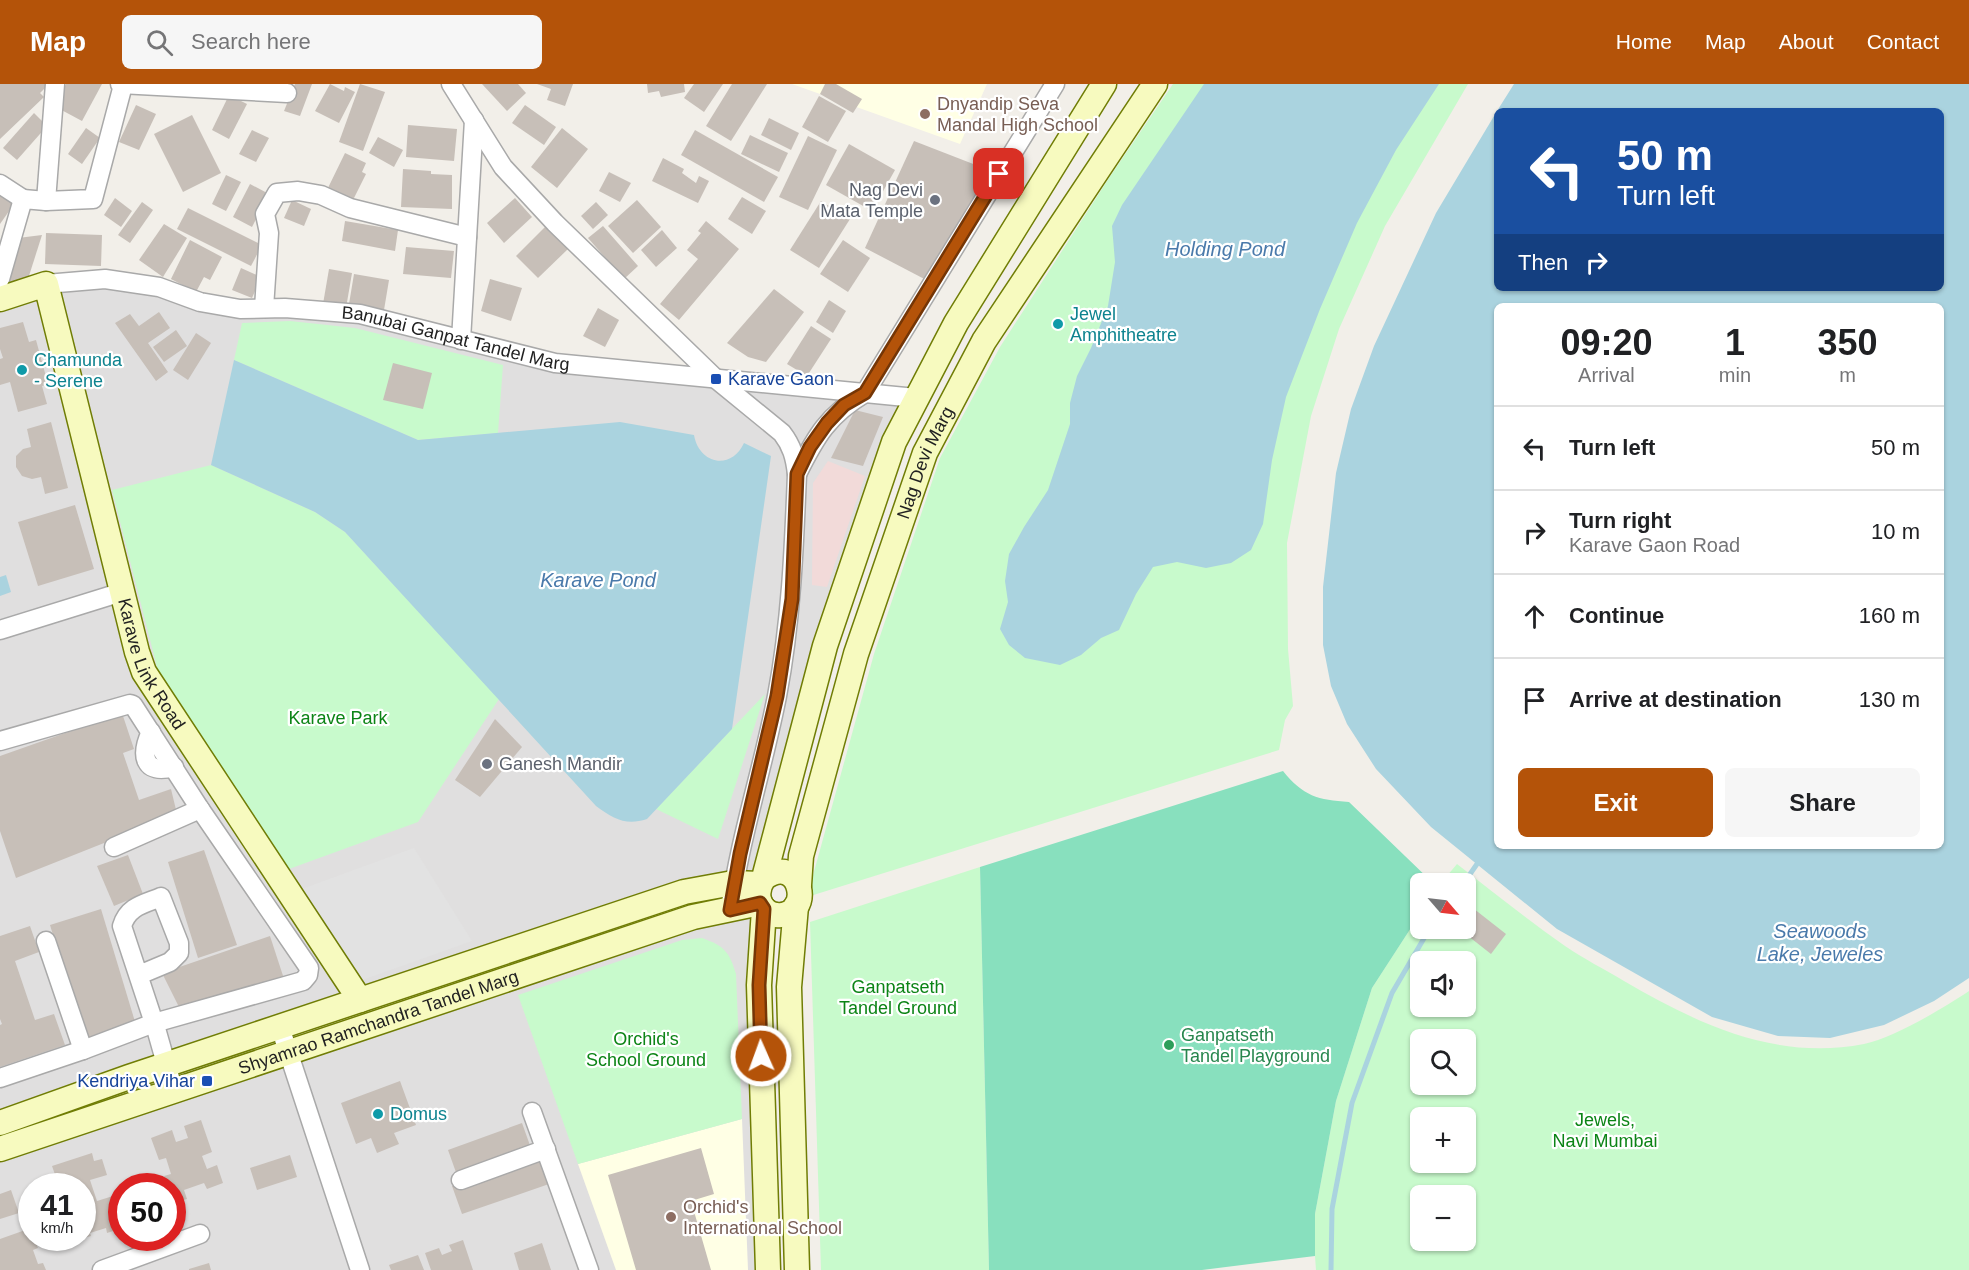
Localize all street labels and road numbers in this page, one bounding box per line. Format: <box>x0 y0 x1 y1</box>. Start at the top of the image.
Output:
street label: Banubai Ganpat Tandel Marg <box>341 303 571 374</box>
street label: Nag Devi Marg <box>893 403 958 521</box>
street label: Karave Link Road <box>114 596 189 733</box>
street label: Shyamrao Ramchandra Tandel Marg <box>236 966 521 1078</box>

